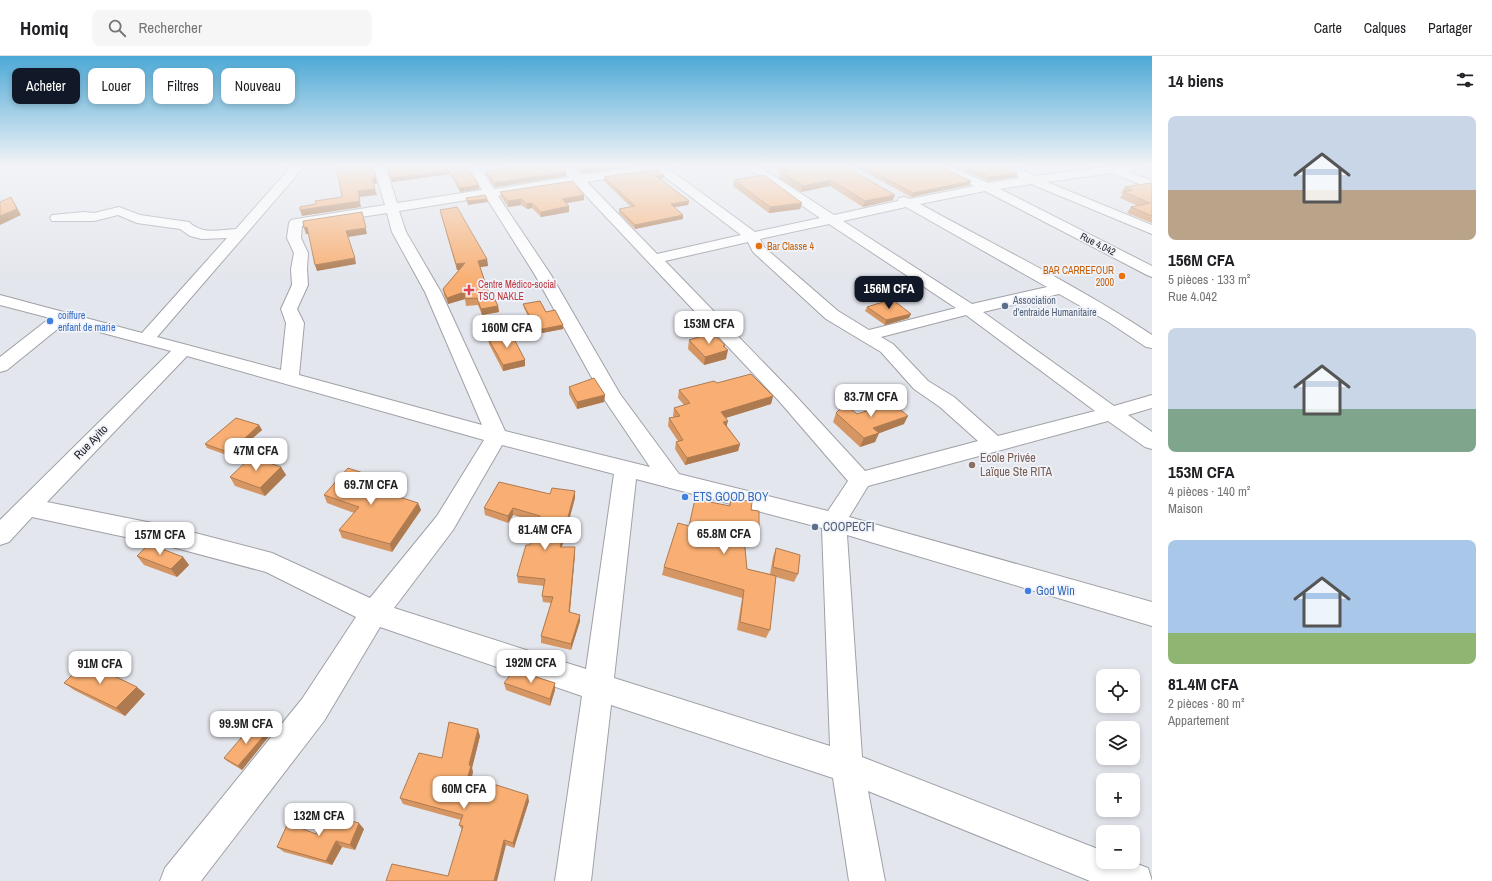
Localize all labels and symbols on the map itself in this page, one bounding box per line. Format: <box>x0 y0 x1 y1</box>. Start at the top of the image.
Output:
street label: Rue 4.042 <box>1078 230 1118 259</box>
place label: Bar Classe 4 <box>767 240 814 253</box>
marker: Bar Classe 4 <box>754 241 764 251</box>
place label: BAR CARREFOUR 2000 <box>1043 264 1114 289</box>
marker: BAR CARREFOUR 2000 <box>1117 271 1127 281</box>
pin: 156M CFA <box>848 276 930 310</box>
place label: Centre Médico-social TSO NAKLE <box>478 278 556 303</box>
marker: Centre Médico-social TSO NAKLE <box>463 284 475 296</box>
place label: Association d'entraide Humanitaire <box>1012 294 1097 319</box>
marker: Association d'entraide Humanitaire <box>1000 301 1010 311</box>
place label: coiffure enfant de marie <box>58 309 116 334</box>
pin: 153M CFA <box>668 311 750 345</box>
pin: 160M CFA <box>466 315 548 349</box>
marker: coiffure enfant de marie <box>45 316 55 326</box>
pin: 83.7M CFA <box>825 384 917 418</box>
street label: Rue Ayito <box>70 421 112 463</box>
pin: 47M CFA <box>219 438 293 472</box>
place label: Ecole Privée Laïque Ste RITA <box>980 450 1052 480</box>
marker: Ecole Privée Laïque Ste RITA <box>967 460 977 470</box>
pin: 69.7M CFA <box>325 472 417 506</box>
place label: ETS GOOD BOY <box>693 489 769 505</box>
marker: ETS GOOD BOY <box>680 492 690 502</box>
pin: 81.4M CFA <box>499 517 591 551</box>
place label: COOPECFI <box>823 519 874 535</box>
pin: 65.8M CFA <box>678 521 770 555</box>
pin: 157M CFA <box>119 522 201 556</box>
marker: COOPECFI <box>810 522 820 532</box>
place label: God Win <box>1036 583 1075 599</box>
marker: God Win <box>1023 586 1033 596</box>
pin: 192M CFA <box>490 650 572 684</box>
pin: 91M CFA <box>63 651 137 685</box>
pin: 99.9M CFA <box>200 711 292 745</box>
pin: 60M CFA <box>427 776 501 810</box>
pin: 132M CFA <box>278 803 360 837</box>

